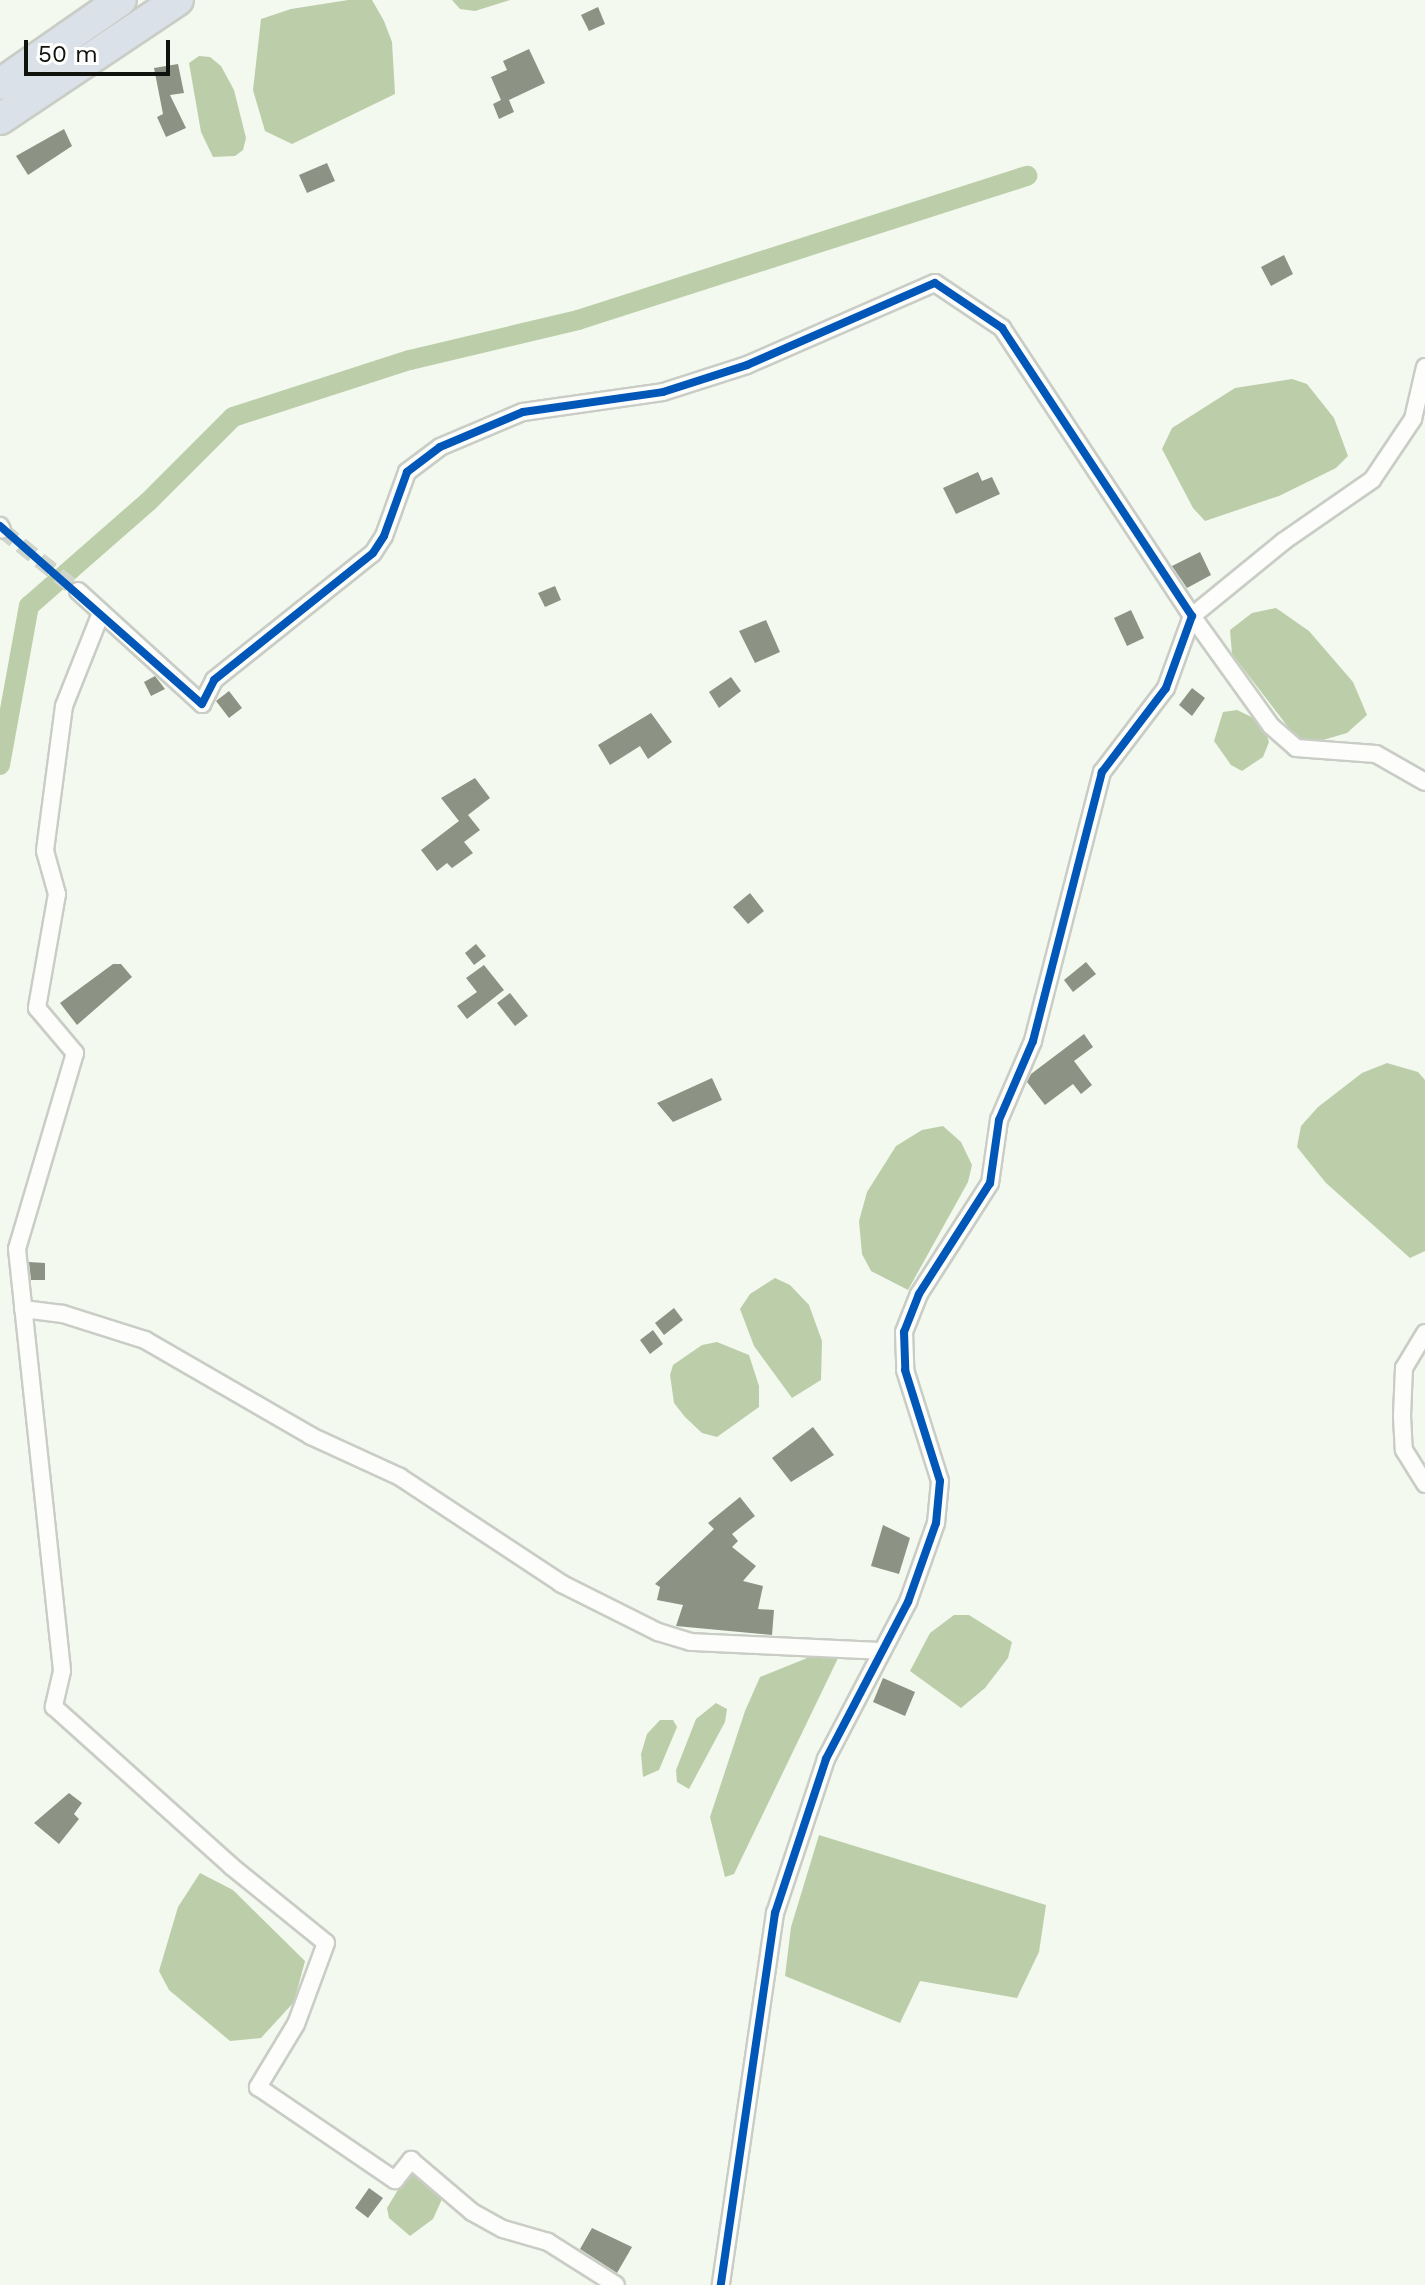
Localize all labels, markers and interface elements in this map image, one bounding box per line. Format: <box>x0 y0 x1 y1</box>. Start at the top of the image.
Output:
scale bar <box>28 24 174 74</box>
text: 50 m <box>38 40 98 68</box>

